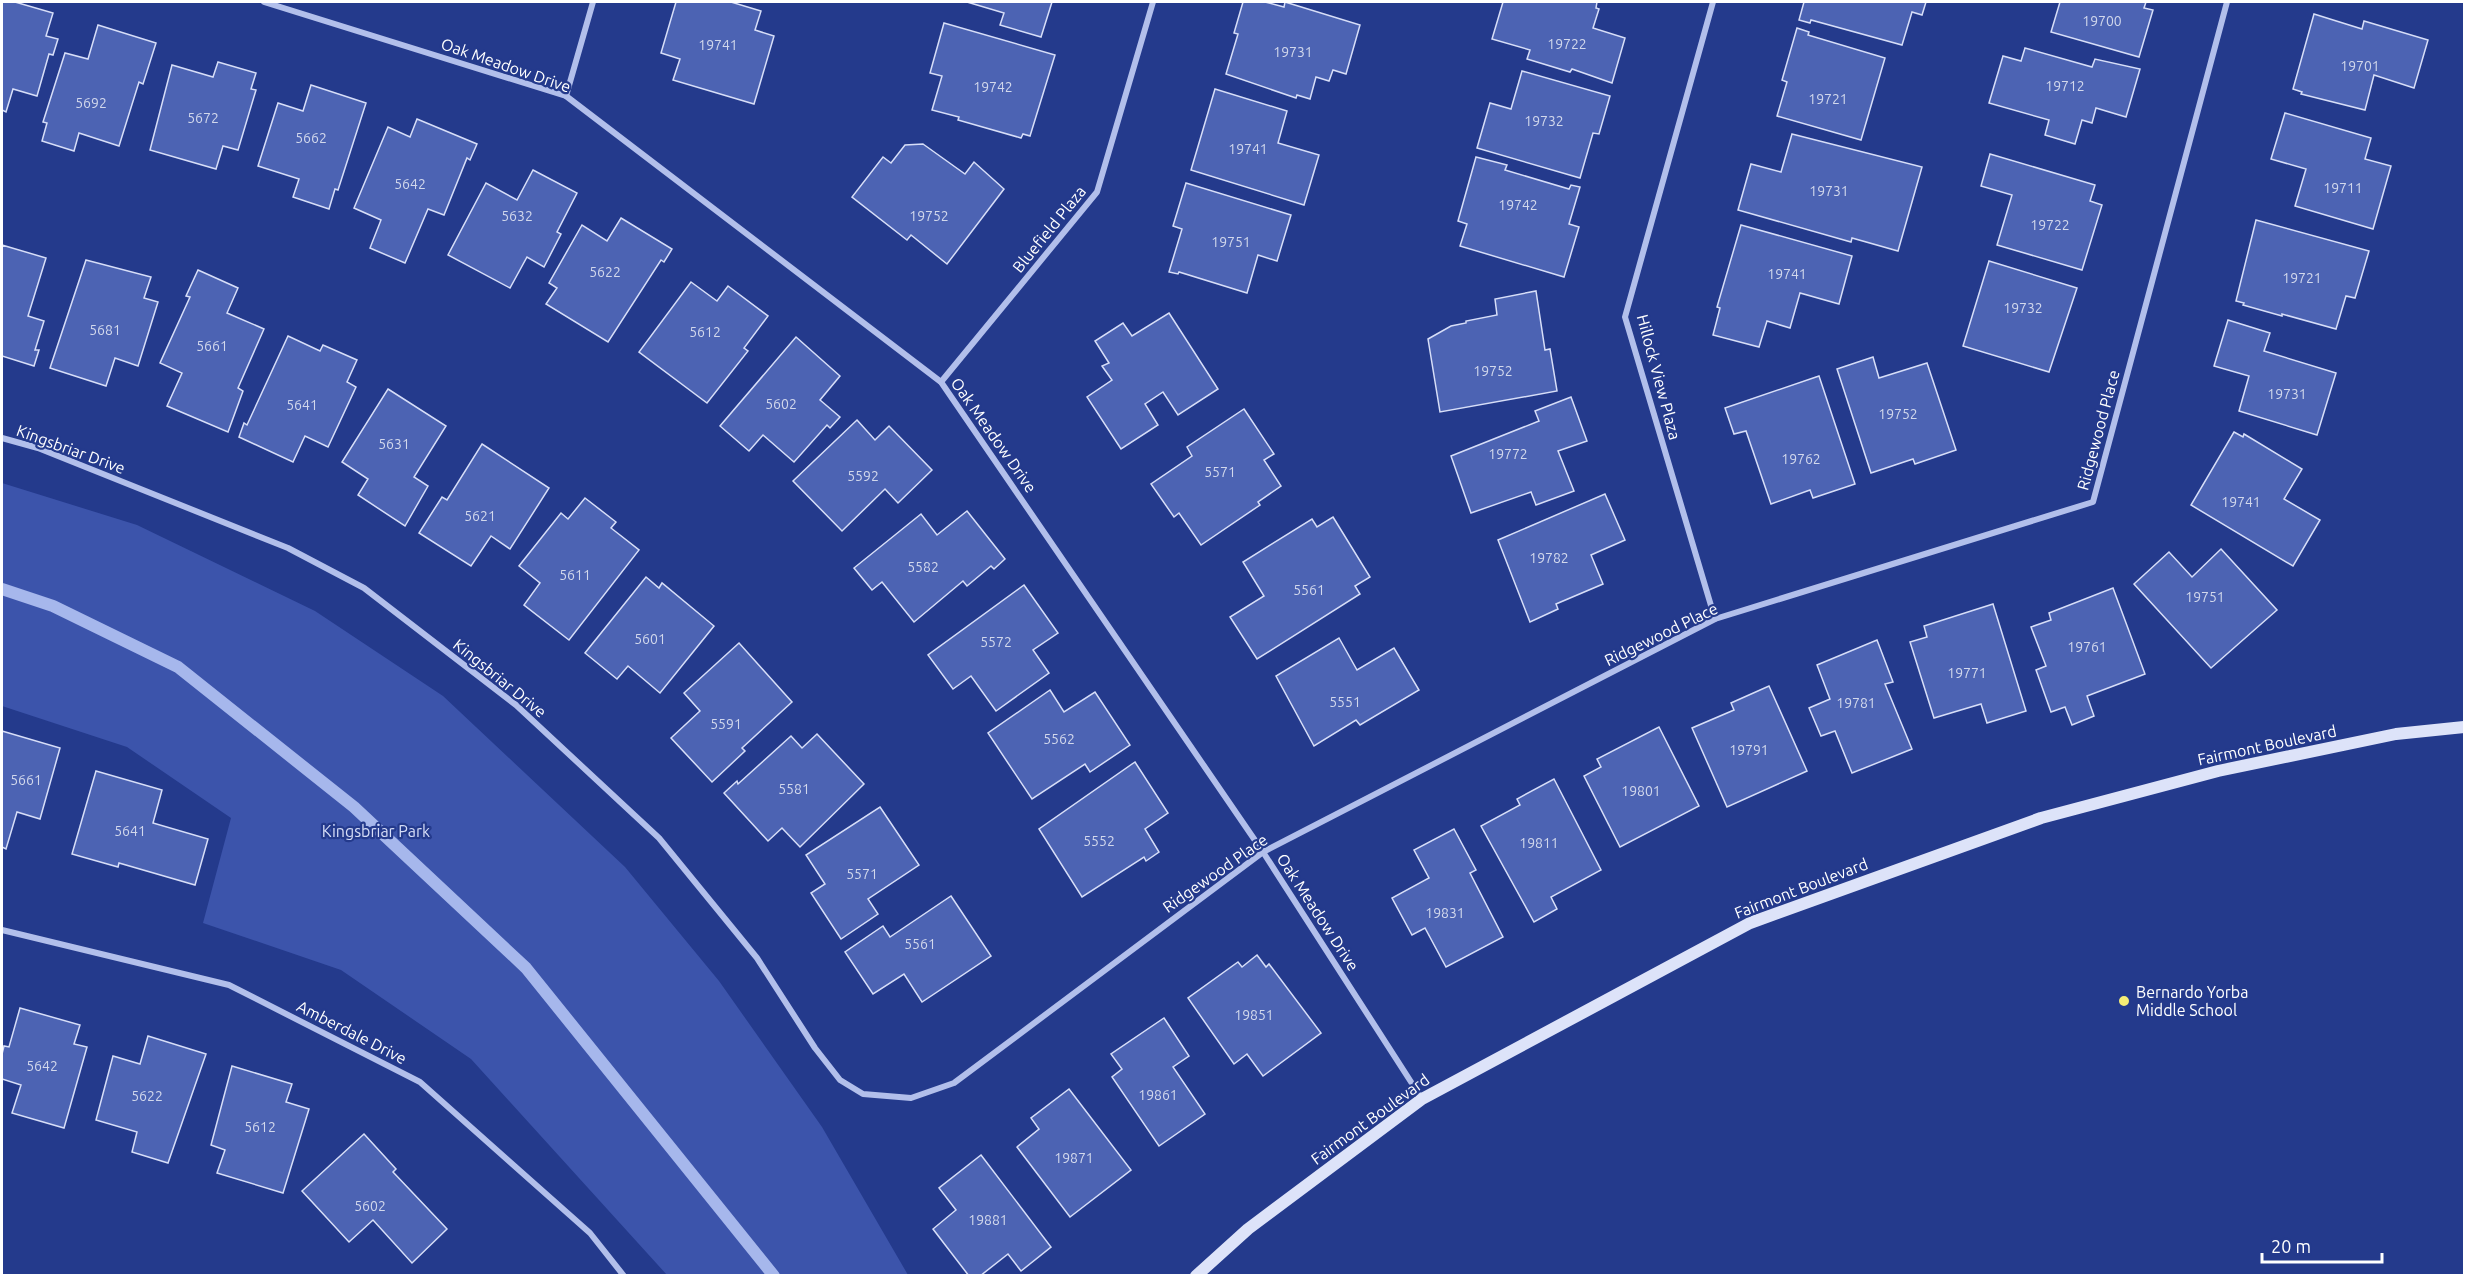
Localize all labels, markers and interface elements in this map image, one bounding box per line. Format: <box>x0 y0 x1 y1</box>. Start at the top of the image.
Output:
house number: 19700 <box>2082 13 2122 29</box>
street label: Oak Meadow Drive <box>439 34 573 96</box>
house number: 19722 <box>1547 36 1587 52</box>
house number: 19741 <box>698 37 738 53</box>
house number: 19731 <box>1273 44 1313 60</box>
house number: 19701 <box>2340 58 2380 74</box>
house number: 19712 <box>2045 78 2085 94</box>
house number: 19742 <box>973 79 1013 95</box>
house number: 19721 <box>1808 91 1848 107</box>
house number: 5692 <box>75 95 107 111</box>
house number: 5672 <box>187 110 219 126</box>
house number: 19732 <box>1524 113 1564 129</box>
house number: 5662 <box>295 130 327 146</box>
house number: 19741 <box>1228 141 1268 157</box>
house number: 5642 <box>394 176 426 192</box>
house number: 19711 <box>2323 180 2363 196</box>
street label: Bluefield Plaza <box>1009 182 1089 276</box>
house number: 19731 <box>1809 183 1849 199</box>
house number: 19742 <box>1498 197 1538 213</box>
house number: 5632 <box>501 208 533 224</box>
house number: 19752 <box>909 208 949 224</box>
house number: 19722 <box>2030 217 2070 233</box>
house number: 19751 <box>1211 234 1251 250</box>
house number: 5622 <box>589 264 621 280</box>
house number: 19741 <box>1767 266 1807 282</box>
house number: 19721 <box>2282 270 2322 286</box>
house number: 19732 <box>2003 300 2043 316</box>
street label: Hillock View Plaza <box>1634 312 1684 442</box>
house number: 5681 <box>89 322 121 338</box>
house number: 5612 <box>689 324 721 340</box>
house number: 5661 <box>196 338 228 354</box>
house number: 19752 <box>1473 363 1513 379</box>
street label: Ridgewood Place <box>2073 368 2123 492</box>
street label: Oak Meadow Drive <box>948 374 1040 496</box>
house number: 19731 <box>2267 386 2307 402</box>
house number: 5602 <box>765 396 797 412</box>
house number: 5641 <box>286 397 318 413</box>
house number: 19752 <box>1878 406 1918 422</box>
street label: Kingsbriar Drive <box>14 421 128 477</box>
house number: 5631 <box>378 436 410 452</box>
house number: 19772 <box>1488 446 1528 462</box>
house number: 19762 <box>1781 451 1821 467</box>
house number: 5571 <box>1204 464 1236 480</box>
house number: 5592 <box>847 468 879 484</box>
house number: 19741 <box>2221 494 2261 510</box>
house number: 5621 <box>464 508 496 524</box>
house number: 19782 <box>1529 550 1569 566</box>
house number: 5582 <box>907 559 939 575</box>
house number: 5611 <box>559 567 591 583</box>
house number: 5561 <box>1293 582 1325 598</box>
house number: 19751 <box>2185 589 2225 605</box>
street label: Ridgewood Place <box>1601 599 1721 669</box>
house number: 5601 <box>634 631 666 647</box>
house number: 5572 <box>980 634 1012 650</box>
street label: Kingsbriar Drive <box>450 635 550 721</box>
house number: 19761 <box>2067 639 2107 655</box>
house number: 19771 <box>1947 665 1987 681</box>
house number: 5551 <box>1329 694 1361 710</box>
house number: 19781 <box>1836 695 1876 711</box>
house number: 5591 <box>710 716 742 732</box>
street label: Fairmont Boulevard <box>2196 722 2338 768</box>
house number: 5562 <box>1043 731 1075 747</box>
house number: 19791 <box>1729 742 1769 758</box>
house number: 5661 <box>10 772 42 788</box>
house number: 5581 <box>778 781 810 797</box>
house number: 19801 <box>1621 783 1661 799</box>
park label: Kingsbriar Park <box>322 822 430 840</box>
house number: 5641 <box>114 823 146 839</box>
street label: Ridgewood Place <box>1159 830 1271 916</box>
house number: 5552 <box>1083 833 1115 849</box>
house number: 19811 <box>1519 835 1559 851</box>
street label: Oak Meadow Drive <box>1273 850 1363 974</box>
street label: Fairmont Boulevard <box>1732 854 1870 922</box>
house number: 5571 <box>846 866 878 882</box>
house number: 19831 <box>1425 905 1465 921</box>
house number: 5561 <box>904 936 936 952</box>
place label: Bernardo Yorba Middle School <box>2136 983 2248 1019</box>
marker: Bernardo Yorba Middle School <box>2117 994 2131 1008</box>
street label: Amberdale Drive <box>294 997 410 1067</box>
house number: 19851 <box>1234 1007 1274 1023</box>
house number: 5642 <box>26 1058 58 1074</box>
street label: Fairmont Boulevard <box>1308 1070 1432 1168</box>
house number: 19861 <box>1138 1087 1178 1103</box>
house number: 5622 <box>131 1088 163 1104</box>
house number: 5612 <box>244 1119 276 1135</box>
house number: 19871 <box>1054 1150 1094 1166</box>
house number: 5602 <box>354 1198 386 1214</box>
house number: 19881 <box>968 1212 1008 1228</box>
scale bar <box>2262 1226 2382 1264</box>
text: 20 m <box>2271 1236 2311 1256</box>

